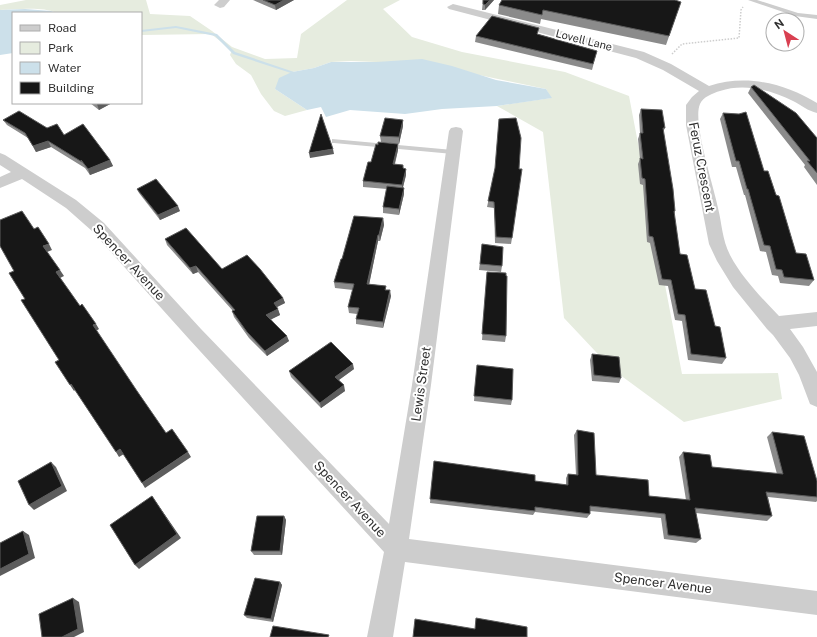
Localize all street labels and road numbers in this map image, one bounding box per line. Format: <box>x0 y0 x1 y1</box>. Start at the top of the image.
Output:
street label: Lovell Lane <box>554 27 614 53</box>
street label: Feruz Crescent <box>686 121 718 213</box>
street label: Spencer Avenue <box>90 221 168 303</box>
street label: Lewis Street <box>408 346 434 422</box>
street label: Spencer Avenue <box>311 458 389 540</box>
street label: Spencer Avenue <box>613 570 713 596</box>

